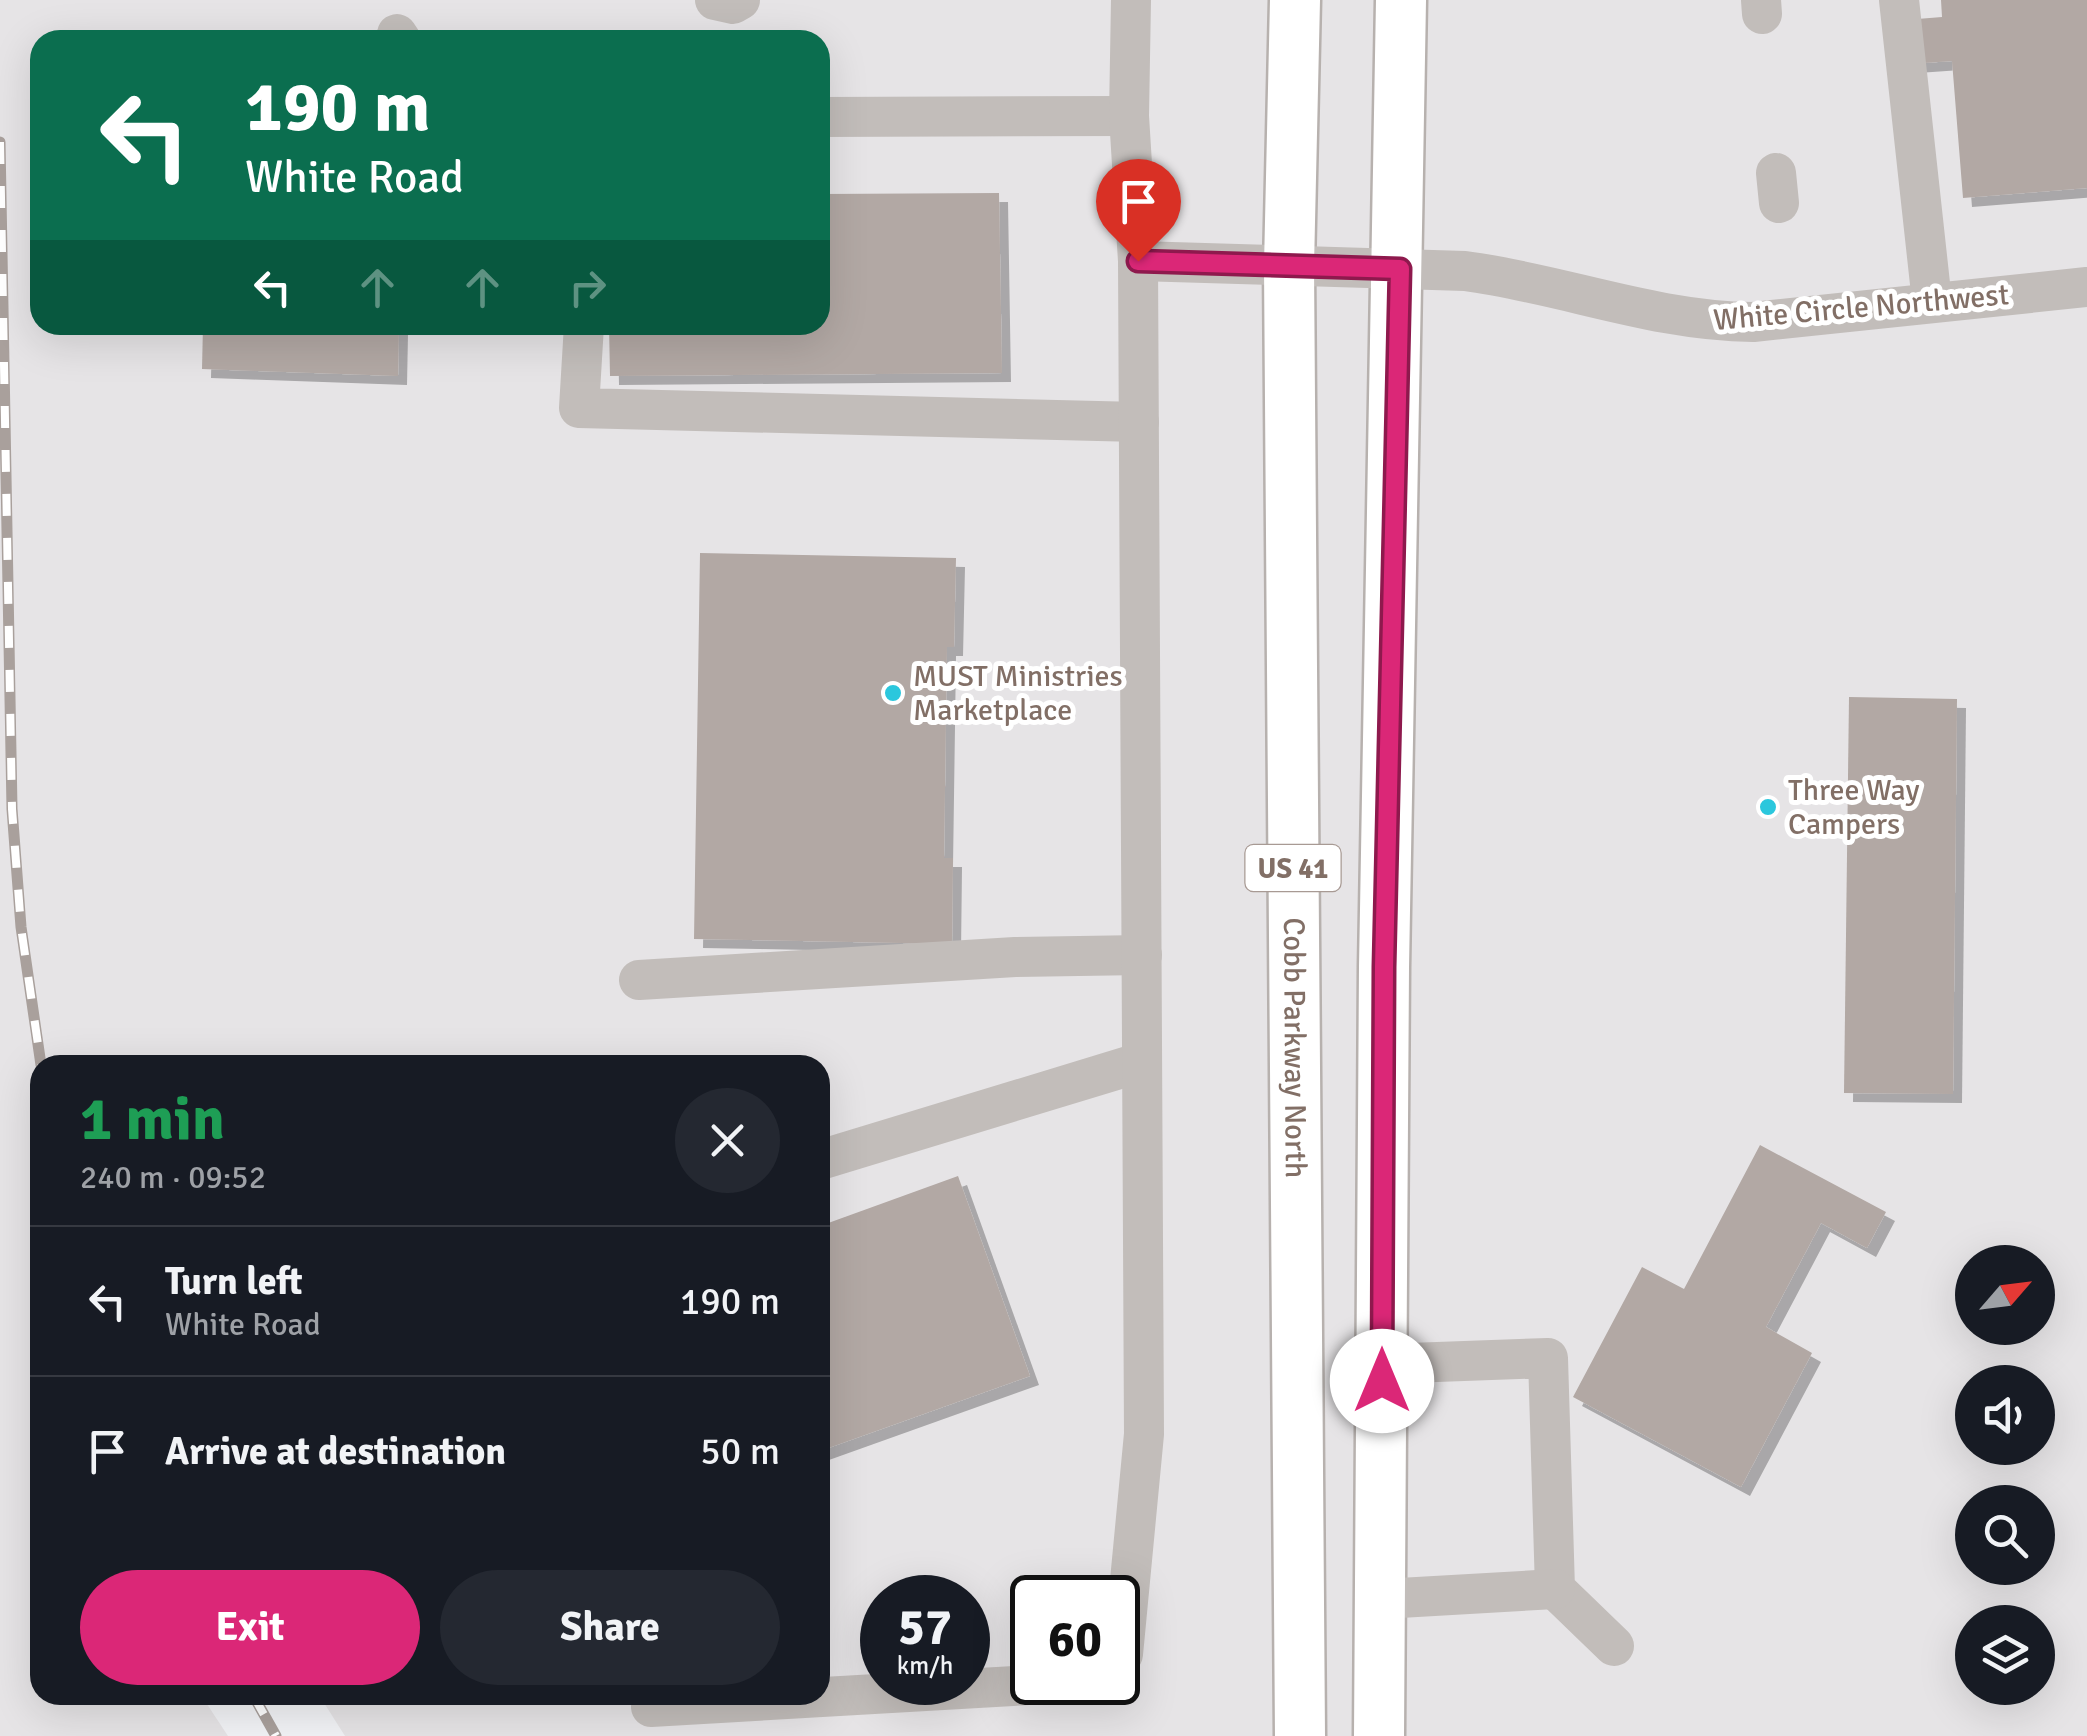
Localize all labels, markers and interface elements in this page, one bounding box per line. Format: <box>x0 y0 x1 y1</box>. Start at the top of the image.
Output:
text: 190 m <box>245 64 430 150</box>
icon: left <box>80 70 210 200</box>
text: White Road <box>245 150 464 205</box>
pin <box>1096 159 1181 262</box>
icon: arrive <box>1111 174 1166 229</box>
icon: left <box>245 260 300 315</box>
icon: ahead <box>350 260 405 315</box>
icon: ahead <box>455 260 510 315</box>
icon: right <box>560 260 615 315</box>
street label: White Circle Northwest <box>1712 276 2010 339</box>
place label: MUST Ministries Marketplace <box>913 658 1123 729</box>
marker: MUST Ministries Marketplace <box>882 682 904 704</box>
place label: Three Way Campers <box>1788 772 1919 843</box>
marker: Three Way Campers <box>1757 796 1779 818</box>
road number: US 41 <box>1246 845 1340 891</box>
street label: Cobb Parkway North <box>1275 917 1314 1178</box>
text: 1 min <box>80 1083 225 1157</box>
button: close <box>675 1088 780 1193</box>
text: 240 m · 09:52 <box>80 1158 266 1197</box>
north arrow <box>1955 1245 2055 1345</box>
map controls <box>1955 1245 2055 1705</box>
text: Turn left <box>165 1258 303 1305</box>
icon: left <box>80 1274 135 1329</box>
text: 190 m <box>680 1278 780 1325</box>
text: White Road <box>165 1305 321 1344</box>
position arrow <box>1330 1329 1434 1433</box>
button: sound <box>1955 1365 2055 1465</box>
icon: arrive <box>80 1424 135 1479</box>
text: Arrive at destination <box>165 1428 506 1475</box>
text: 50 m <box>700 1428 780 1475</box>
button: search <box>1955 1485 2055 1585</box>
button: Exit <box>80 1570 420 1685</box>
button: Share <box>440 1570 780 1685</box>
speed limit sign: 60 <box>1010 1575 1140 1705</box>
text: 57 <box>898 1597 952 1659</box>
button: layers <box>1955 1605 2055 1705</box>
text: km/h <box>897 1650 953 1681</box>

